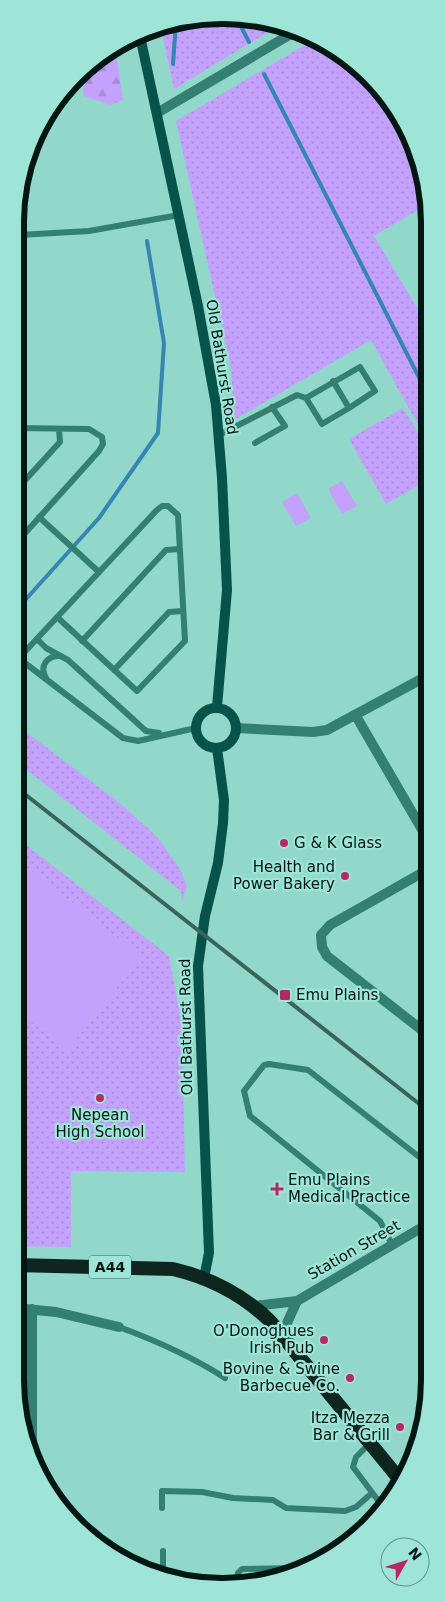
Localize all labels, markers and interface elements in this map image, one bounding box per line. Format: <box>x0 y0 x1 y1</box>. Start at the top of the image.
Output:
street label: Old Bathurst Road <box>202 298 242 436</box>
place label: G & K Glass <box>294 834 382 852</box>
marker: G & K Glass <box>278 837 290 849</box>
place label: Health and Power Bakery <box>233 858 335 893</box>
marker: Health and Power Bakery <box>339 870 351 882</box>
street label: Old Bathurst Road <box>176 958 196 1096</box>
place label: Emu Plains <box>296 986 378 1004</box>
marker: Emu Plains <box>278 988 292 1002</box>
marker: Nepean High School <box>94 1092 106 1104</box>
place label: Nepean High School <box>55 1106 145 1141</box>
place label: Emu Plains Medical Practice <box>288 1171 410 1206</box>
marker: Emu Plains Medical Practice <box>270 1182 284 1196</box>
street label: Station Street <box>305 1216 403 1284</box>
road number: A44 <box>89 1256 131 1278</box>
place label: O'Donoghues Irish Pub <box>213 1322 314 1357</box>
marker: O'Donoghues Irish Pub <box>318 1334 330 1346</box>
place label: Bovine & Swine Barbecue Co. <box>223 1360 340 1395</box>
marker: Bovine & Swine Barbecue Co. <box>344 1372 356 1384</box>
place label: Itza Mezza Bar & Grill <box>311 1409 390 1444</box>
marker: Itza Mezza Bar & Grill <box>394 1421 406 1433</box>
north arrow <box>380 1537 430 1587</box>
text: N <box>405 1544 425 1563</box>

